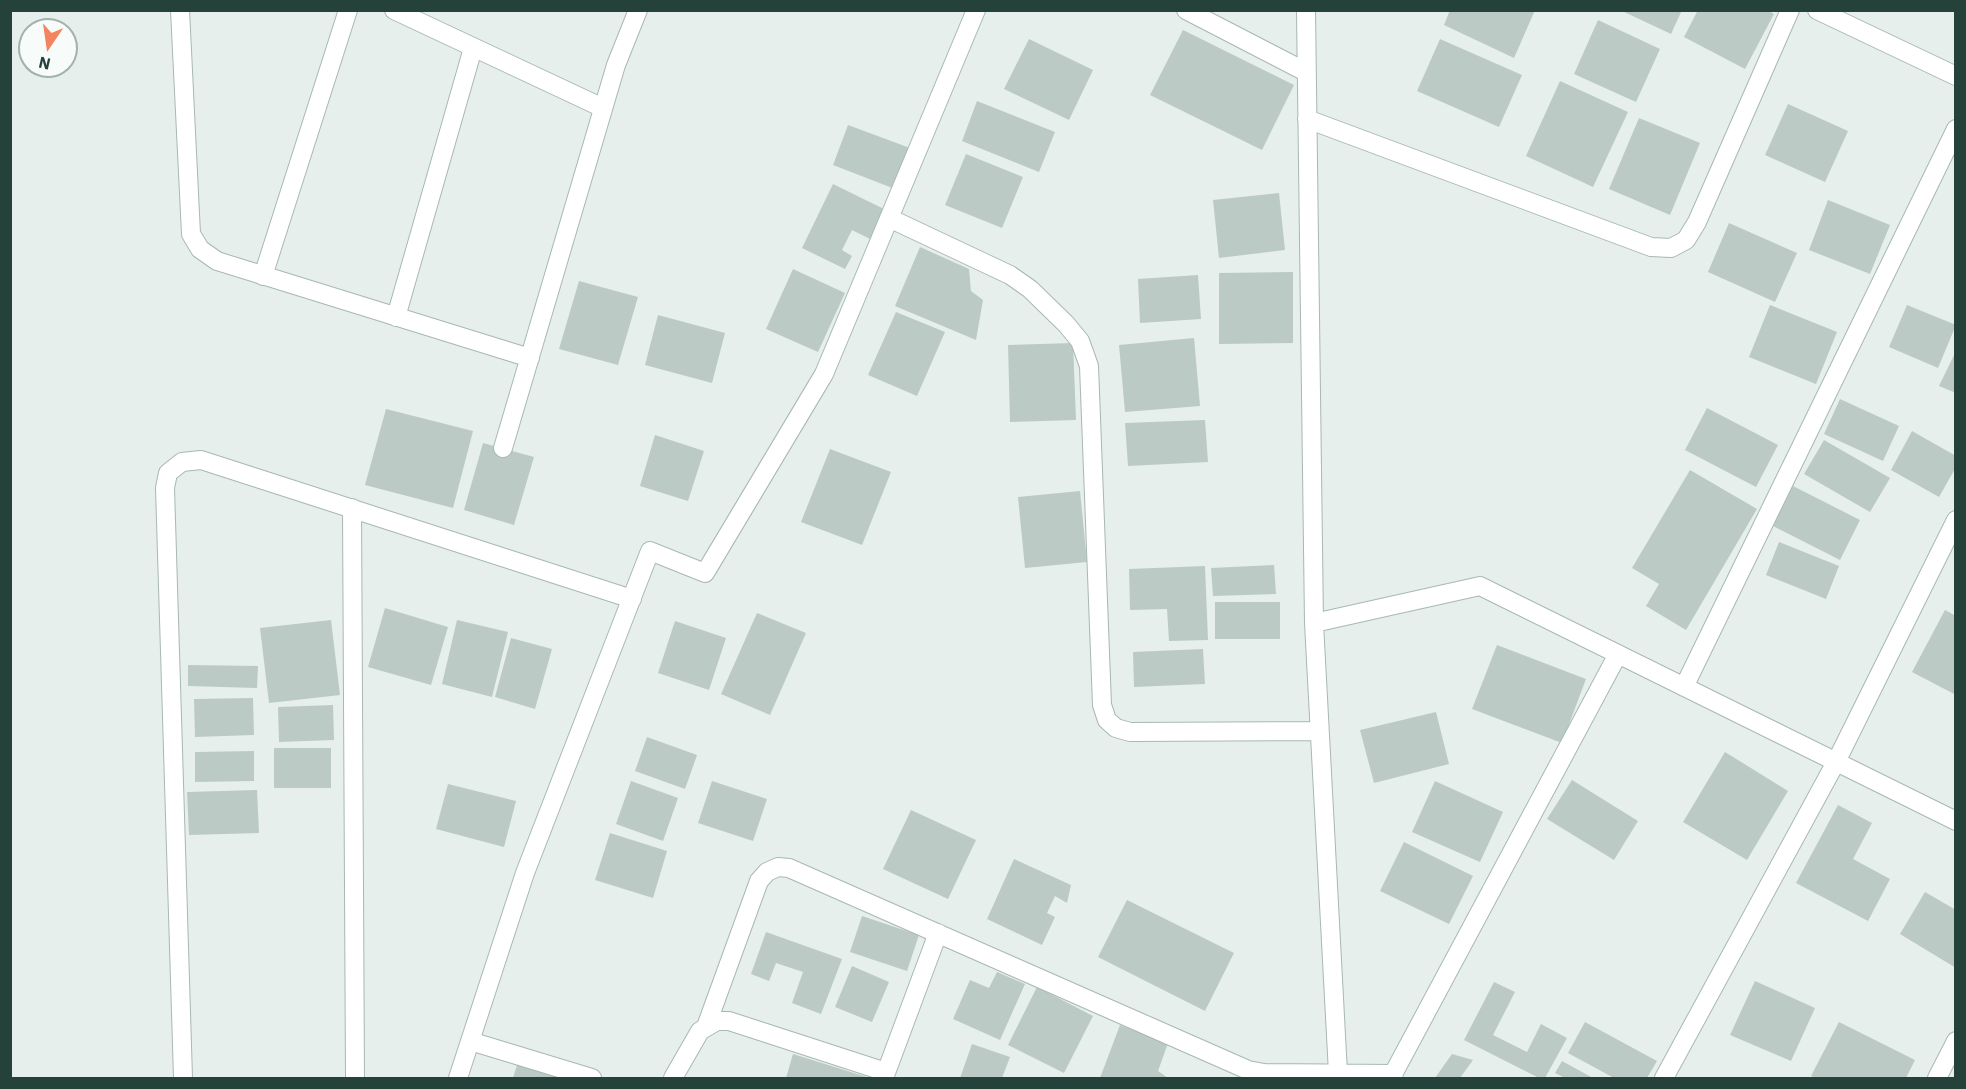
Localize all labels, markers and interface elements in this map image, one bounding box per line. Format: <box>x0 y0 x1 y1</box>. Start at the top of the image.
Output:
north arrow <box>18 18 78 78</box>
text: N <box>37 53 52 75</box>

